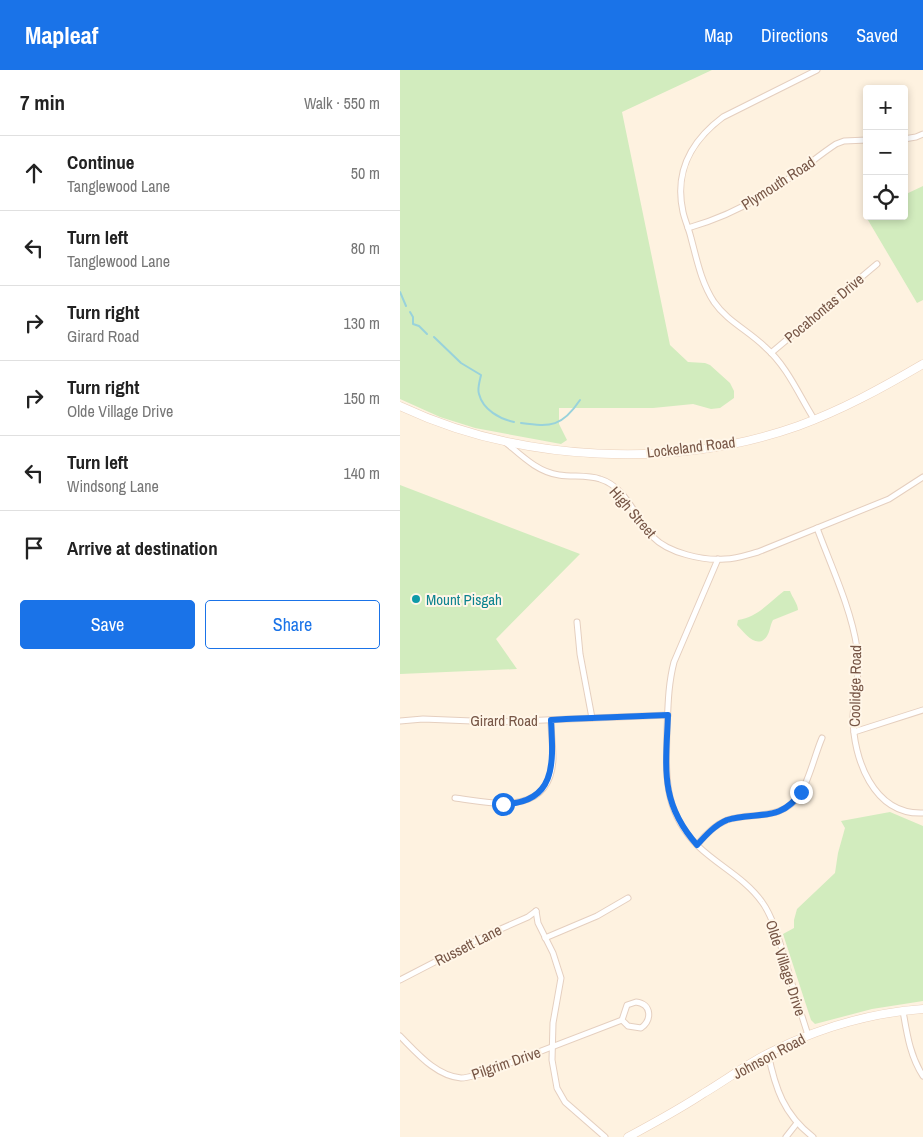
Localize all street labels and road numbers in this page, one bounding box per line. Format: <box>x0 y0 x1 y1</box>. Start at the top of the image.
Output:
street label: Plymouth Road <box>737 151 819 215</box>
street label: Pocahontas Drive <box>780 268 868 347</box>
street label: Lockeland Road <box>646 431 736 463</box>
street label: High Street <box>605 482 662 543</box>
street label: Coolidge Road <box>844 645 866 727</box>
street label: Girard Road <box>470 710 538 731</box>
street label: Olde Village Drive <box>761 917 811 1019</box>
street label: Russett Lane <box>431 919 505 971</box>
street label: Johnson Road <box>729 1028 809 1084</box>
street label: Pilgrim Drive <box>469 1041 543 1085</box>

